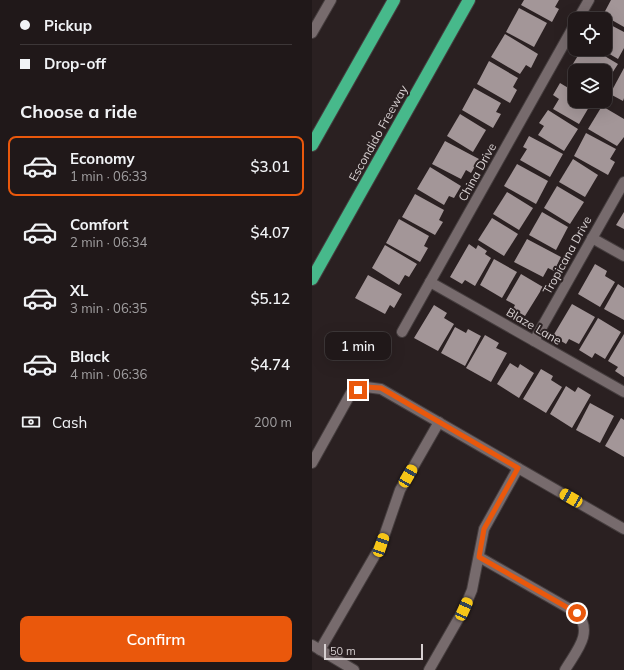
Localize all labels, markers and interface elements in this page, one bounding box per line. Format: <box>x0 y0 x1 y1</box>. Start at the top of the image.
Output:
map controls <box>568 12 612 108</box>
button: locate <box>568 12 612 56</box>
text: Pickup <box>44 16 92 35</box>
text: Drop-off <box>44 54 106 73</box>
button: layers <box>568 64 612 108</box>
street label: Escondido Freeway <box>345 82 411 184</box>
text: Choose a ride <box>20 100 137 123</box>
street label: China Drive <box>455 140 499 204</box>
icon: car <box>22 148 58 184</box>
text: Economy <box>70 149 135 168</box>
text: $3.01 <box>250 157 290 176</box>
text: 1 min · 06:33 <box>70 168 147 184</box>
street label: Tropicana Drive <box>539 213 595 297</box>
icon: car <box>22 214 58 250</box>
text: Comfort <box>70 215 128 234</box>
text: $4.07 <box>250 223 290 242</box>
text: 2 min · 06:34 <box>70 234 147 250</box>
icon: car <box>22 280 58 316</box>
text: XL <box>70 281 88 300</box>
text: $5.12 <box>250 289 290 308</box>
text: 3 min · 06:35 <box>70 300 147 316</box>
street label: Blaze Lane <box>504 304 564 348</box>
callout: 1 min <box>325 332 391 360</box>
text: 1 min <box>341 338 375 354</box>
icon: car <box>22 346 58 382</box>
text: Black <box>70 347 109 366</box>
text: $4.74 <box>250 355 290 374</box>
text: 4 min · 06:36 <box>70 366 147 382</box>
route end <box>349 381 367 399</box>
icon: cash <box>20 411 42 433</box>
text: Cash <box>52 413 87 432</box>
text: 200 m <box>254 414 292 430</box>
car <box>397 463 419 489</box>
car <box>558 487 584 509</box>
car <box>371 532 391 558</box>
car <box>454 596 474 622</box>
route start <box>568 604 586 622</box>
button: Confirm <box>20 616 292 662</box>
scale bar <box>324 642 423 661</box>
text: 50 m <box>330 644 356 658</box>

